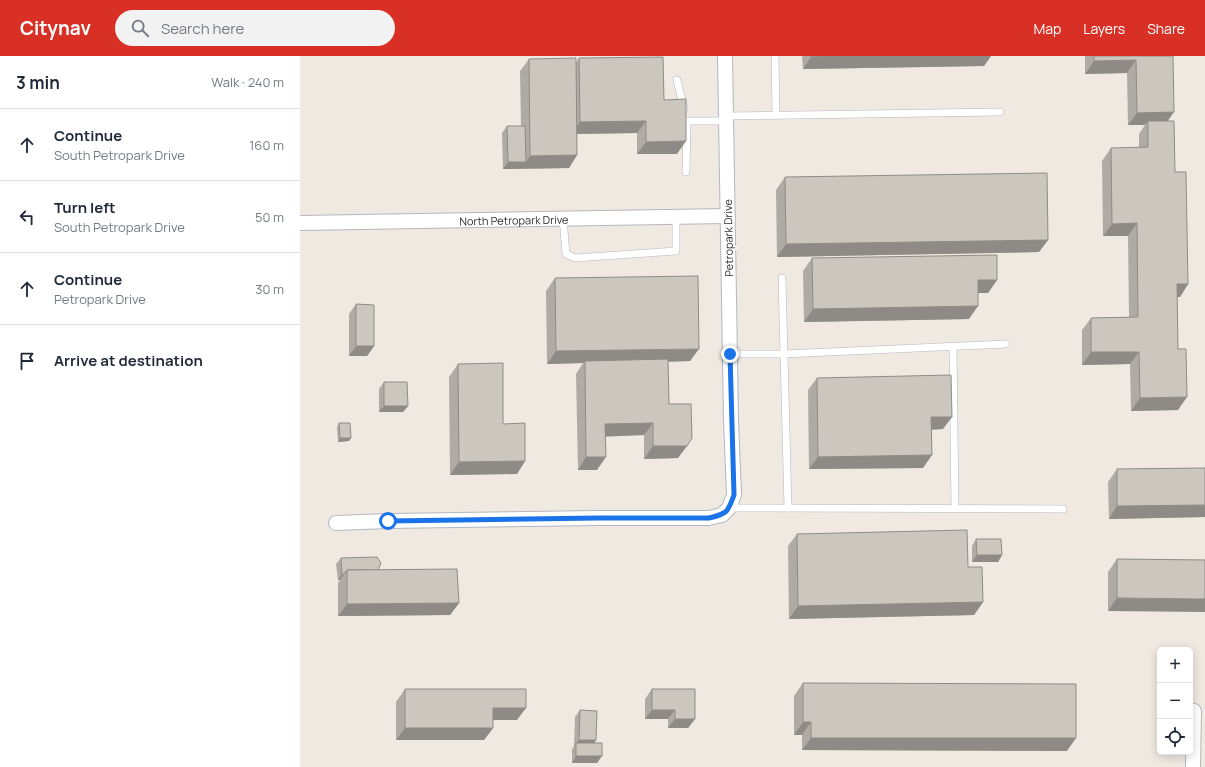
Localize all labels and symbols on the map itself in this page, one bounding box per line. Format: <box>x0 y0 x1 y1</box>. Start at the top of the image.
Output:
street label: Petropark Drive <box>720 198 736 277</box>
street label: North Petropark Drive <box>459 211 569 228</box>
route end <box>721 345 739 363</box>
route start <box>379 512 397 530</box>

